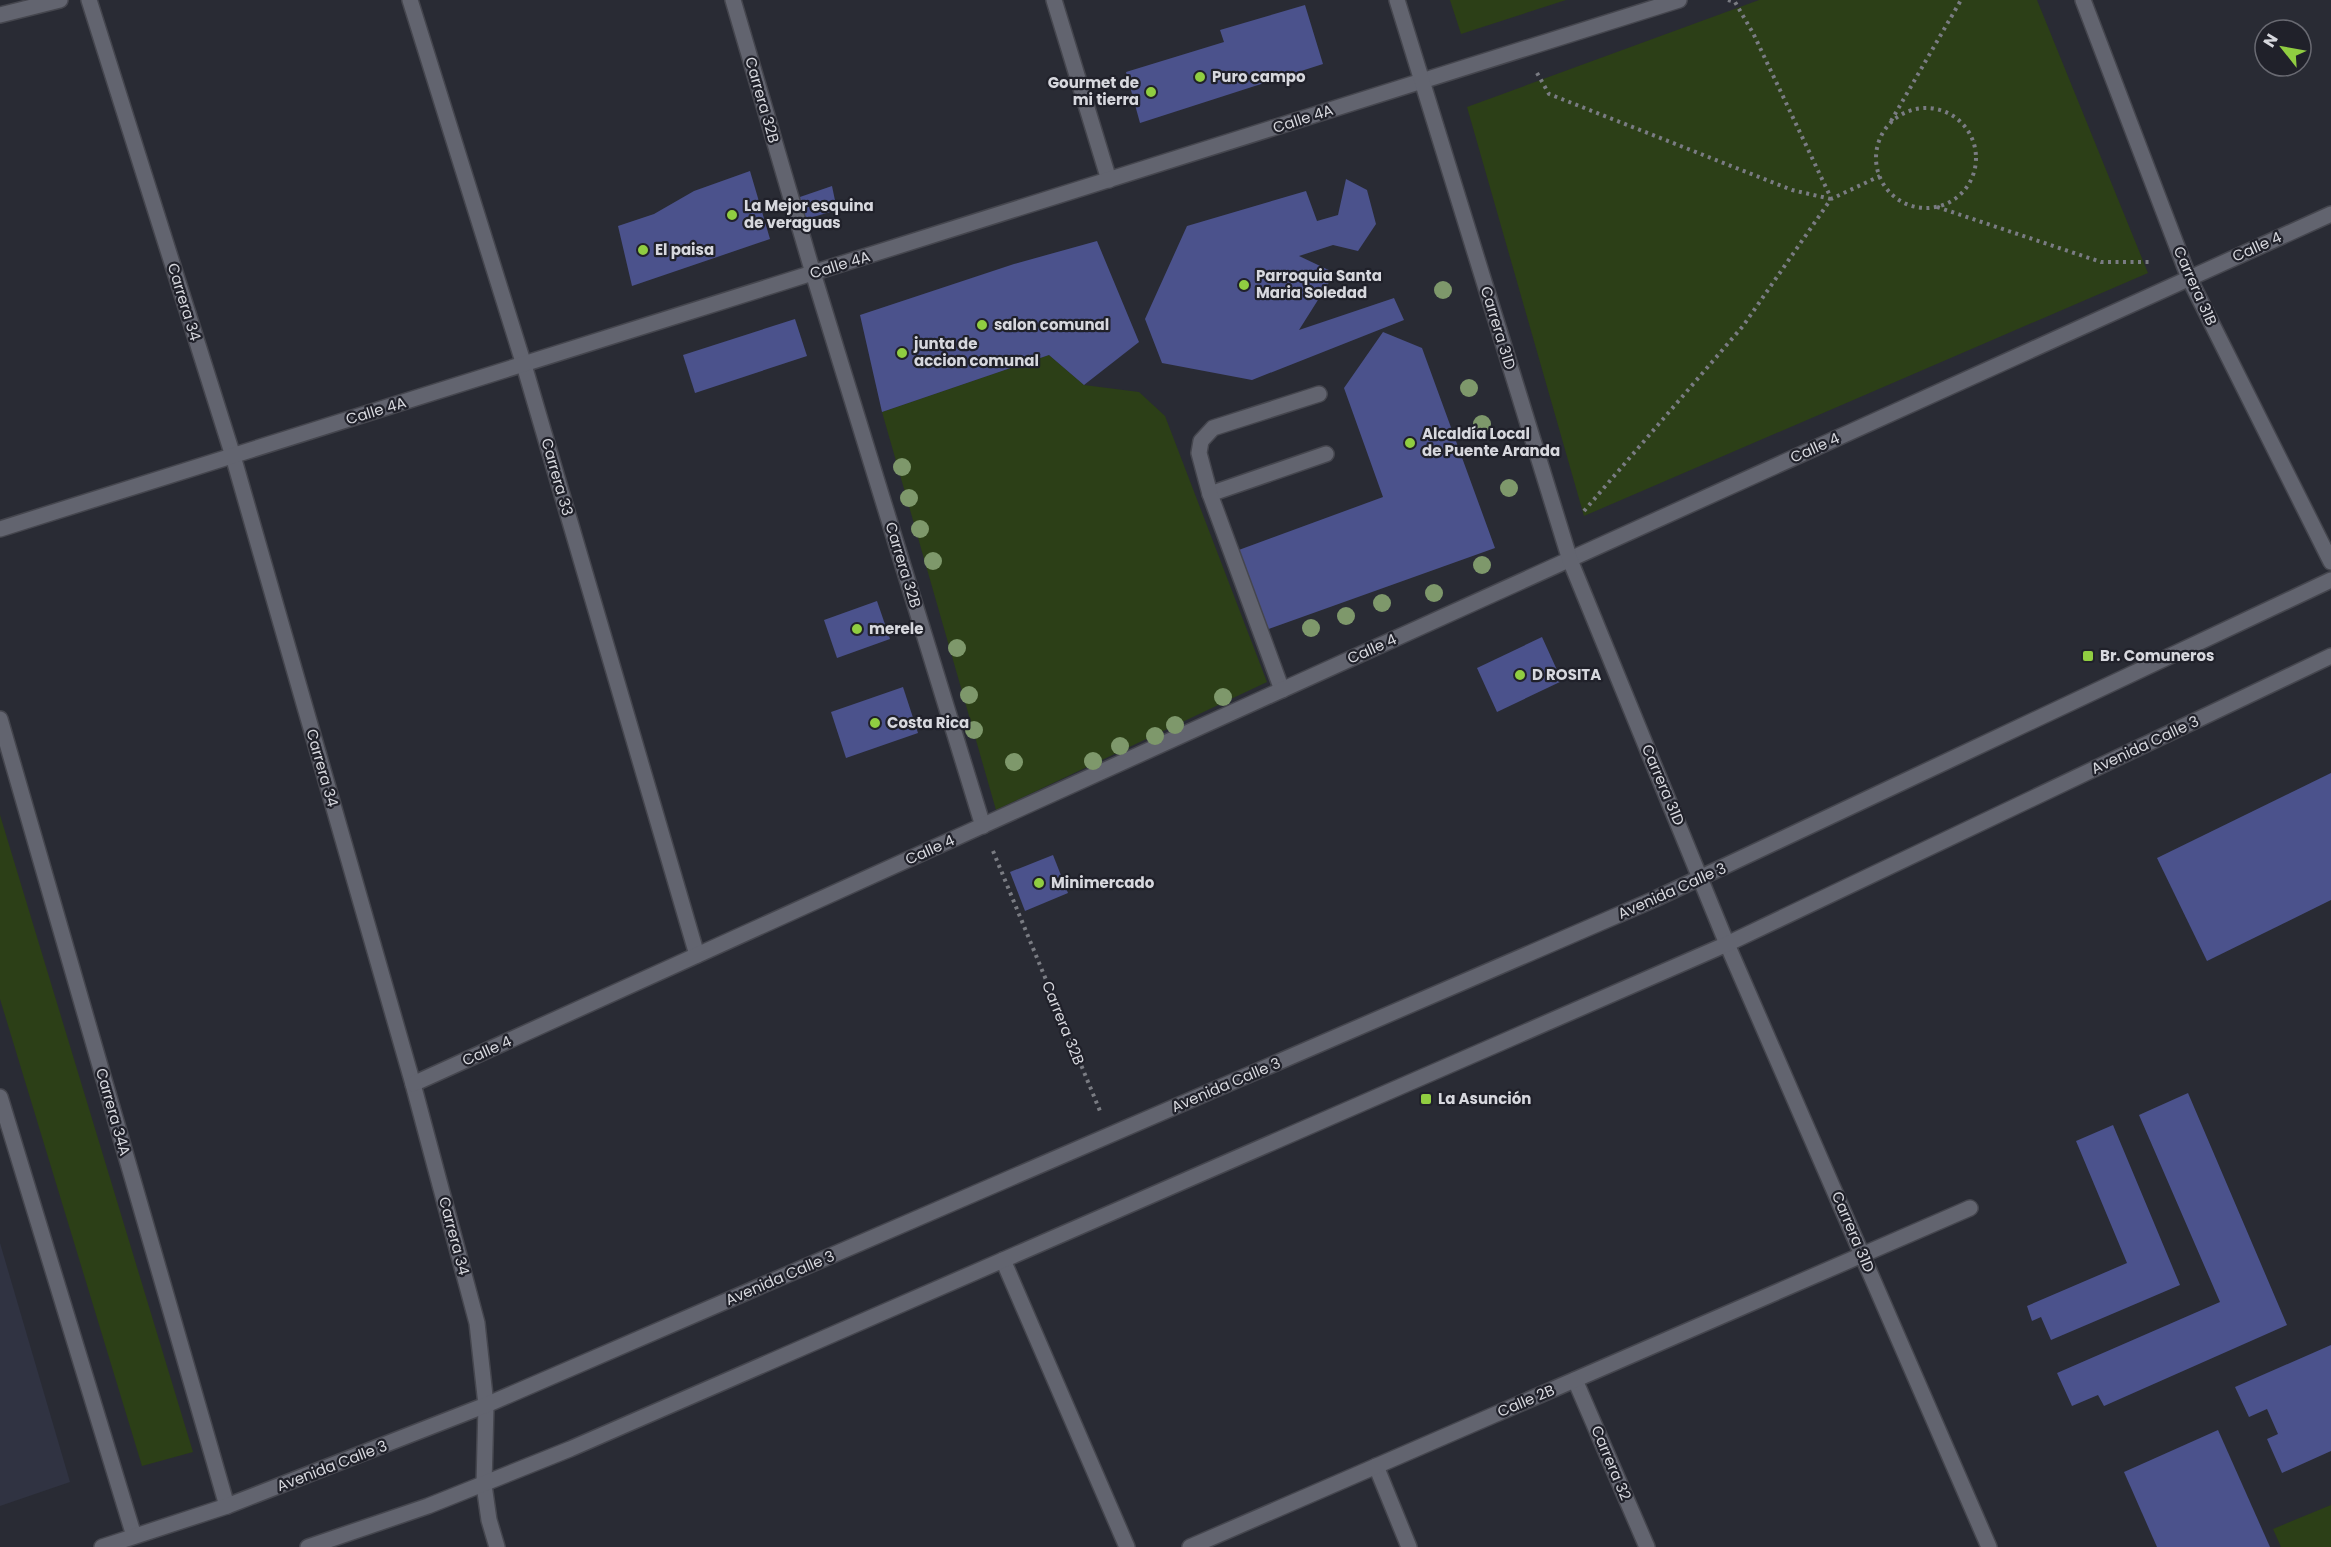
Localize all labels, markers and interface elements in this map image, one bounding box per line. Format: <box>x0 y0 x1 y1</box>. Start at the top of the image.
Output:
north arrow <box>2253 18 2313 78</box>
text: N <box>2258 29 2284 52</box>
street label: Carrera 32B <box>740 54 785 145</box>
place label: Puro campo <box>1212 66 1306 87</box>
marker: Puro campo <box>1193 70 1207 84</box>
place label: Gourmet de mi tierra <box>1048 72 1139 110</box>
marker: Gourmet de mi tierra <box>1144 85 1158 99</box>
street label: Calle 4A <box>1270 99 1336 138</box>
place label: La Mejor esquina de veraguas <box>744 195 874 233</box>
marker: La Mejor esquina de veraguas <box>725 208 739 222</box>
street label: Calle 4 <box>2229 226 2285 267</box>
place label: El paisa <box>655 239 714 260</box>
marker: El paisa <box>636 243 650 257</box>
street label: Carrera 31B <box>2169 243 2222 329</box>
street label: Calle 4A <box>807 245 873 284</box>
street label: Carrera 34 <box>163 260 206 343</box>
place label: Parroquia Santa Maria Soledad <box>1256 265 1382 303</box>
marker: Parroquia Santa Maria Soledad <box>1237 278 1251 292</box>
street label: Carrera 31D <box>1476 284 1521 372</box>
place label: salon comunal <box>994 314 1109 335</box>
marker: salon comunal <box>975 318 989 332</box>
place label: junta de accion comunal <box>913 333 1039 371</box>
marker: junta de accion comunal <box>895 346 909 360</box>
street label: Calle 4A <box>343 391 409 430</box>
place label: Alcaldía Local de Puente Aranda <box>1422 423 1560 461</box>
street label: Calle 4 <box>1787 427 1843 468</box>
street label: Carrera 33 <box>536 436 579 518</box>
marker: Alcaldía Local de Puente Aranda <box>1403 436 1417 450</box>
street label: Carrera 32B <box>880 519 926 610</box>
place label: merele <box>869 618 923 639</box>
marker: merele <box>850 622 864 636</box>
street label: Calle 4 <box>1344 628 1400 669</box>
place label: Br. Comuneros <box>2100 645 2214 666</box>
marker: Br. Comuneros <box>2081 649 2095 663</box>
place label: D ROSITA <box>1532 664 1601 685</box>
marker: D ROSITA <box>1513 668 1527 682</box>
street label: Avenida Calle 3 <box>2087 710 2202 779</box>
place label: Costa Rica <box>887 712 969 733</box>
marker: Costa Rica <box>868 716 882 730</box>
street label: Carrera 34 <box>301 726 344 809</box>
street label: Carrera 31D <box>1637 741 1690 829</box>
street label: Calle 4 <box>902 829 958 870</box>
street label: Avenida Calle 3 <box>1614 857 1729 924</box>
place label: Minimercado <box>1051 872 1155 893</box>
marker: Minimercado <box>1032 876 1046 890</box>
street label: Carrera 32B <box>1037 978 1090 1068</box>
street label: Calle 4 <box>459 1030 515 1071</box>
street label: Avenida Calle 3 <box>1168 1052 1284 1117</box>
street label: Carrera 34A <box>91 1066 136 1158</box>
place label: La Asunción <box>1438 1088 1531 1109</box>
marker: La Asunción <box>1419 1092 1433 1106</box>
street label: Carrera 31D <box>1827 1188 1880 1276</box>
street label: Carrera 34 <box>434 1194 475 1277</box>
street label: Avenida Calle 3 <box>722 1245 838 1310</box>
street label: Calle 2B <box>1494 1379 1558 1422</box>
street label: Carrera 32 <box>1586 1422 1637 1503</box>
street label: Avenida Calle 3 <box>274 1435 390 1496</box>

